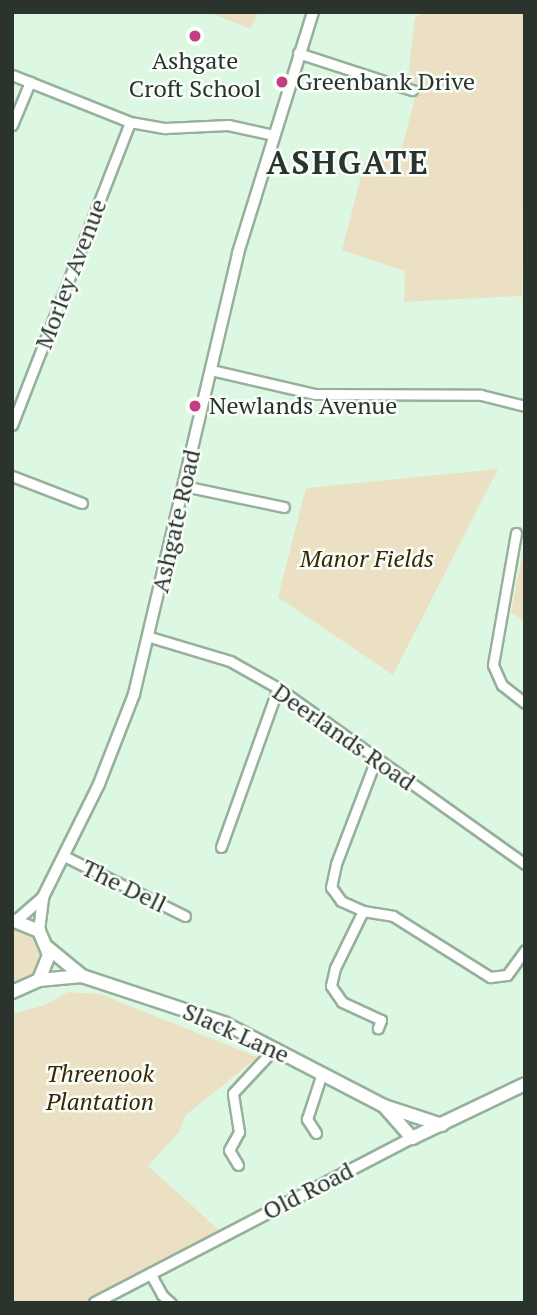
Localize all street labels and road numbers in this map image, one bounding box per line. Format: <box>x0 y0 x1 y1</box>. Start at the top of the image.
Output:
street label: Morley Avenue <box>29 195 113 353</box>
street label: Ashgate Road <box>146 447 206 595</box>
street label: Deerlands Road <box>267 677 421 797</box>
street label: The Dell <box>77 853 171 919</box>
street label: Slack Lane <box>178 997 294 1069</box>
street label: Old Road <box>258 1156 358 1226</box>

